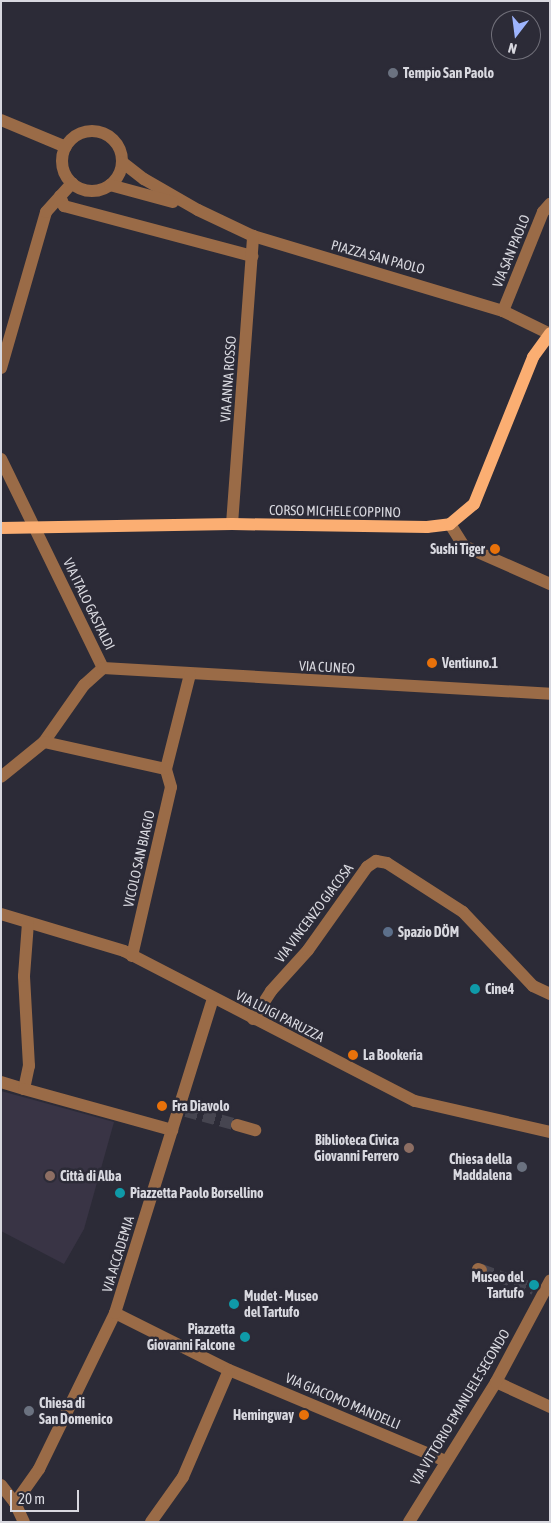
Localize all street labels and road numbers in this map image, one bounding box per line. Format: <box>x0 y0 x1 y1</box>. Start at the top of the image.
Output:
street label: VIA SAN PAOLO <box>489 212 533 290</box>
street label: PIAZZA SAN PAOLO <box>329 236 427 278</box>
street label: VIA ANNA ROSSO <box>217 335 239 423</box>
street label: CORSO MICHELE COPPINO <box>269 501 401 521</box>
street label: VIA ITALO GASTALDI <box>60 555 118 653</box>
street label: VIA CUNEO <box>299 657 355 677</box>
street label: VICOLO SAN BIAGIO <box>120 809 158 909</box>
street label: VIA VINCENZO GIACOSA <box>271 860 357 966</box>
street label: VIA LUIGI PARUZZA <box>233 986 327 1046</box>
street label: VIA ACCADEMIA <box>98 1214 138 1294</box>
street label: VIA VITTORIO EMANUELE SECONDO <box>407 1326 513 1488</box>
street label: VIA GIACOMO MANDELLI <box>283 1369 403 1433</box>

